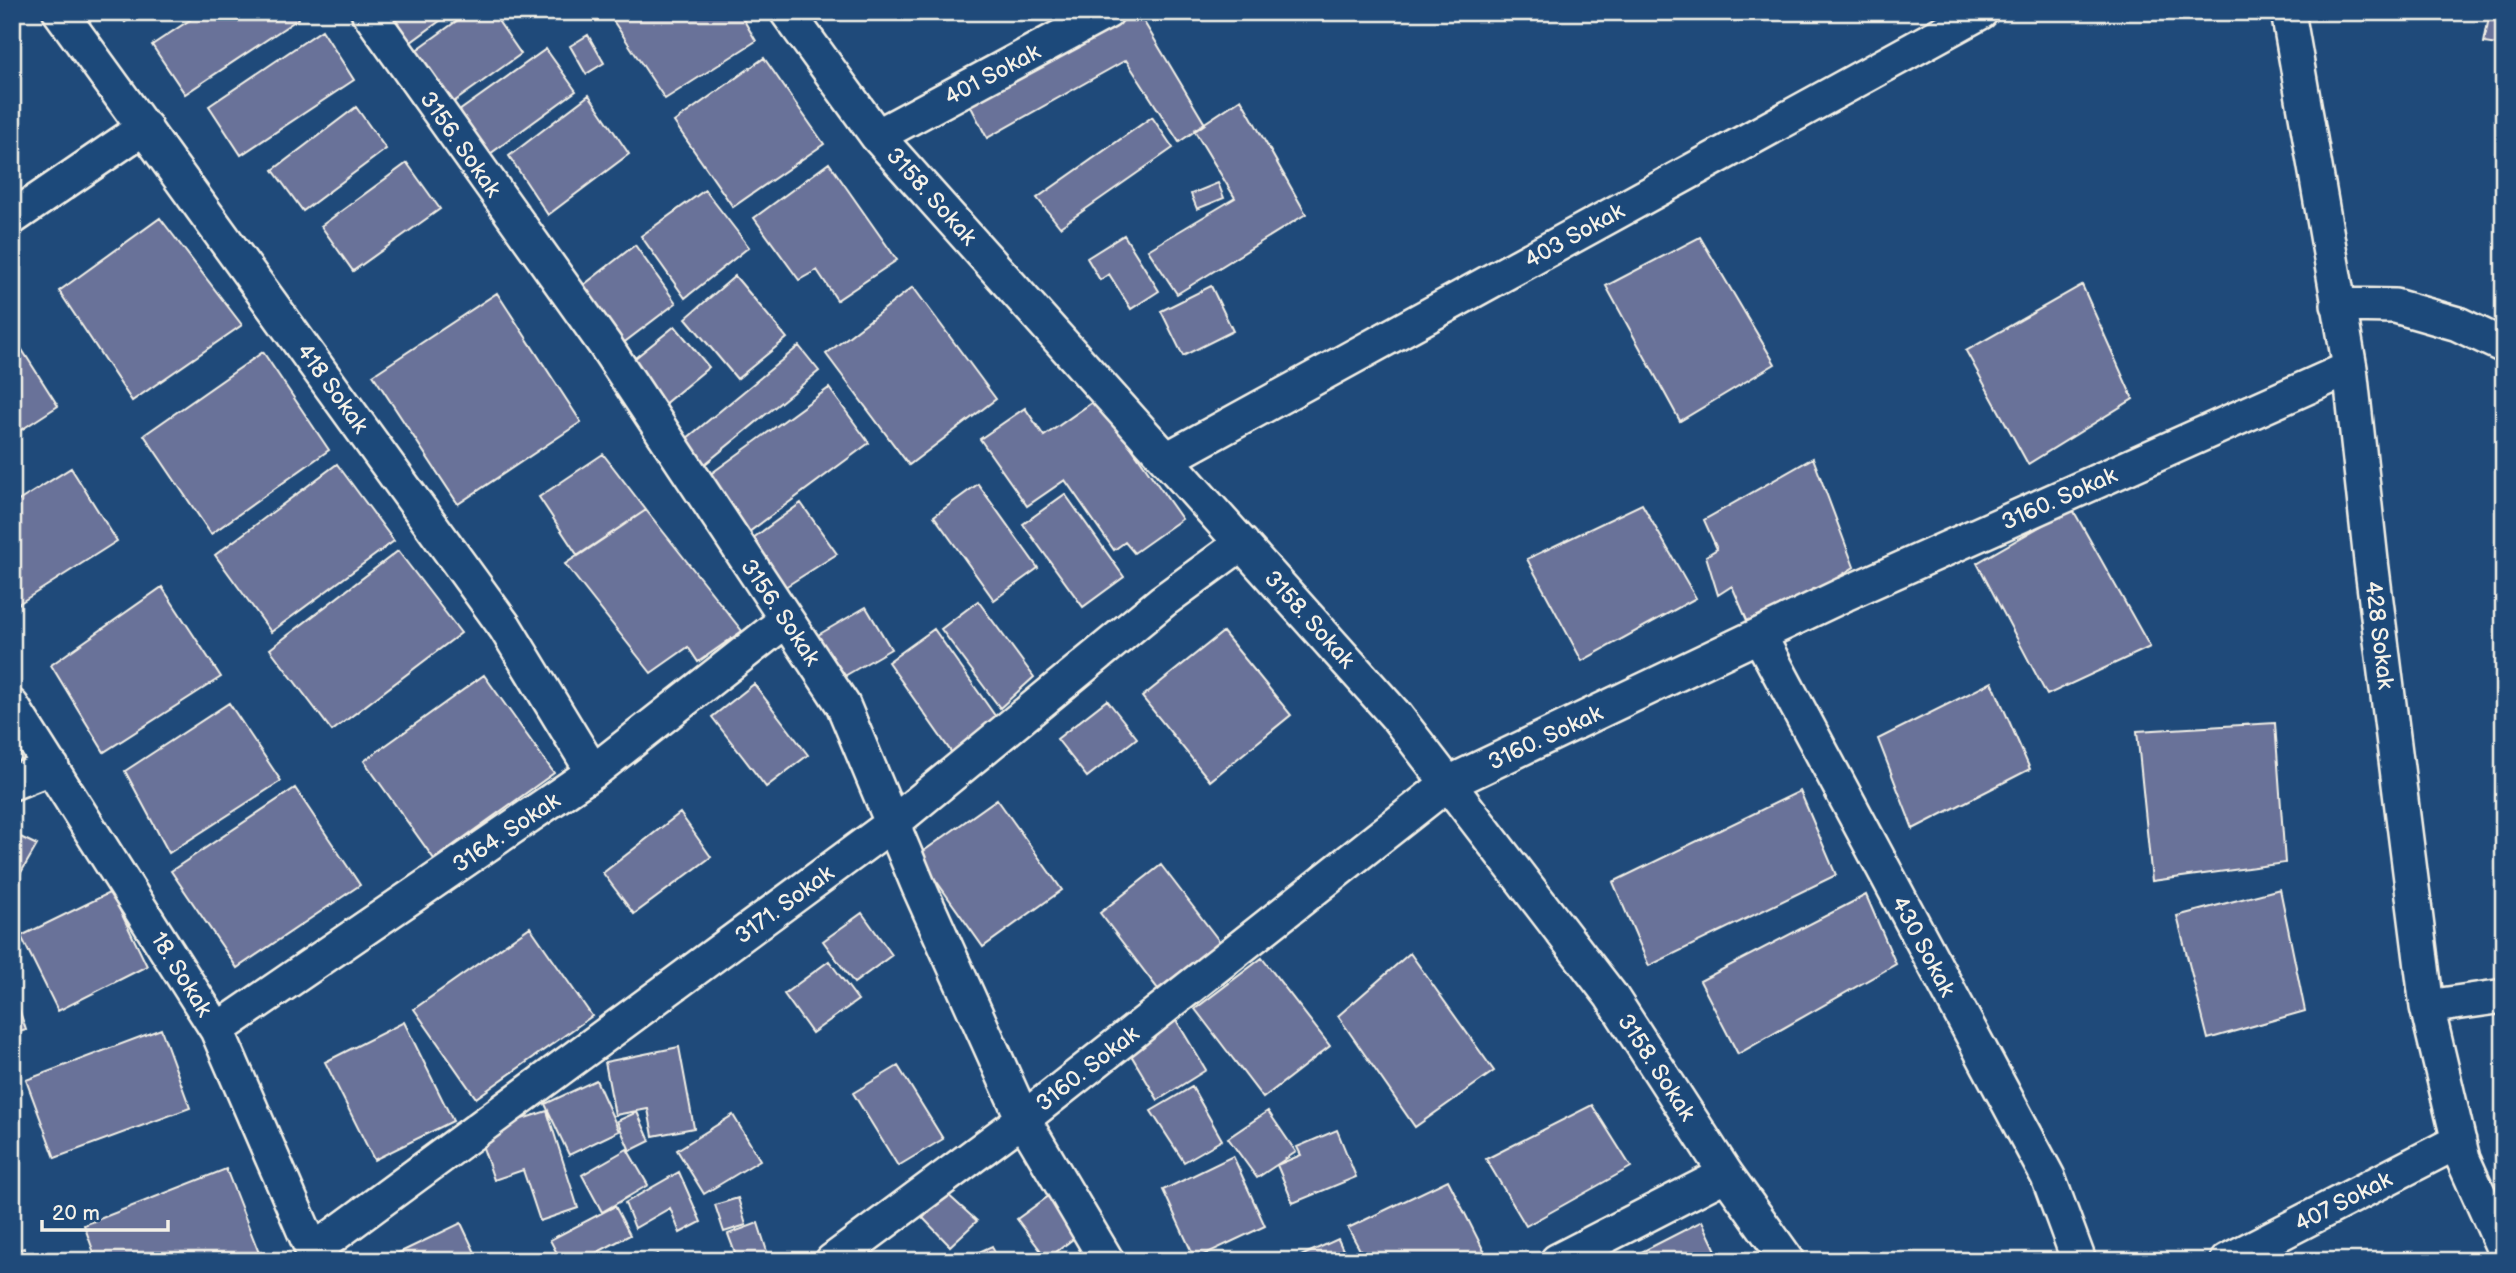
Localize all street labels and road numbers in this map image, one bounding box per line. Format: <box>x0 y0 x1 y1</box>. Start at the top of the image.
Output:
street label: 401 Sokak <box>940 38 1046 112</box>
street label: 3156. Sokak <box>414 86 507 203</box>
street label: 3158. Sokak <box>880 142 983 252</box>
street label: 403 Sokak <box>1520 197 1630 275</box>
street label: 418 Sokak <box>290 338 375 440</box>
street label: 3160. Sokak <box>1998 461 2122 537</box>
street label: 3156. Sokak <box>734 554 826 672</box>
street label: 3158. Sokak <box>1258 565 1361 675</box>
street label: 428 Sokak <box>2358 579 2400 692</box>
street label: 3160. Sokak <box>1484 699 1608 777</box>
street label: 3164. Sokak <box>448 786 566 879</box>
street label: 3171. Sokak <box>730 859 840 950</box>
street label: 430 Sokak <box>1885 892 1962 1002</box>
street label: 18. Sokak <box>144 927 218 1023</box>
street label: 3158. Sokak <box>1611 1009 1702 1127</box>
street label: 3160. Sokak <box>1031 1019 1145 1118</box>
street label: 407 Sokak <box>2290 1165 2397 1238</box>

